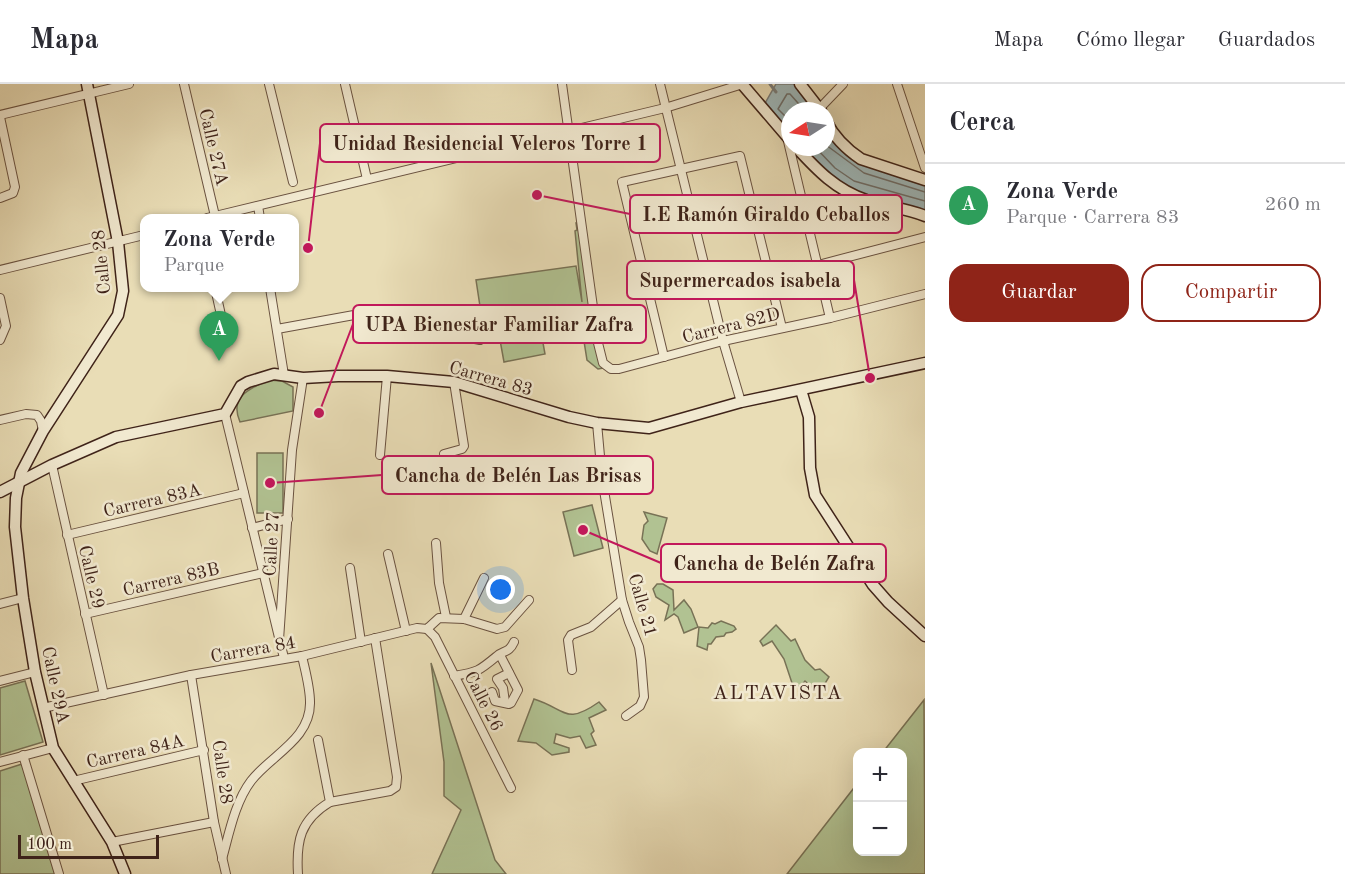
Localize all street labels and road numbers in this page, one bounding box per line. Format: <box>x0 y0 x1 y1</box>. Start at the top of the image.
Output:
street label: Calle 27A <box>195 107 231 188</box>
street label: Calle 28 <box>90 229 114 295</box>
street label: Carrera 82D <box>680 305 782 347</box>
street label: Carrera 83 <box>447 358 535 399</box>
street label: Carrera 83A <box>102 481 203 521</box>
street label: Calle 27 <box>261 511 283 577</box>
street label: Calle 29 <box>75 544 107 611</box>
street label: Carrera 83B <box>121 560 221 600</box>
street label: Calle 21 <box>624 572 660 639</box>
street label: Carrera 84 <box>209 634 297 666</box>
street label: Calle 29A <box>38 645 72 726</box>
street label: Calle 26 <box>460 668 506 734</box>
street label: Carrera 84A <box>85 732 186 772</box>
street label: Calle 28 <box>209 739 235 806</box>

